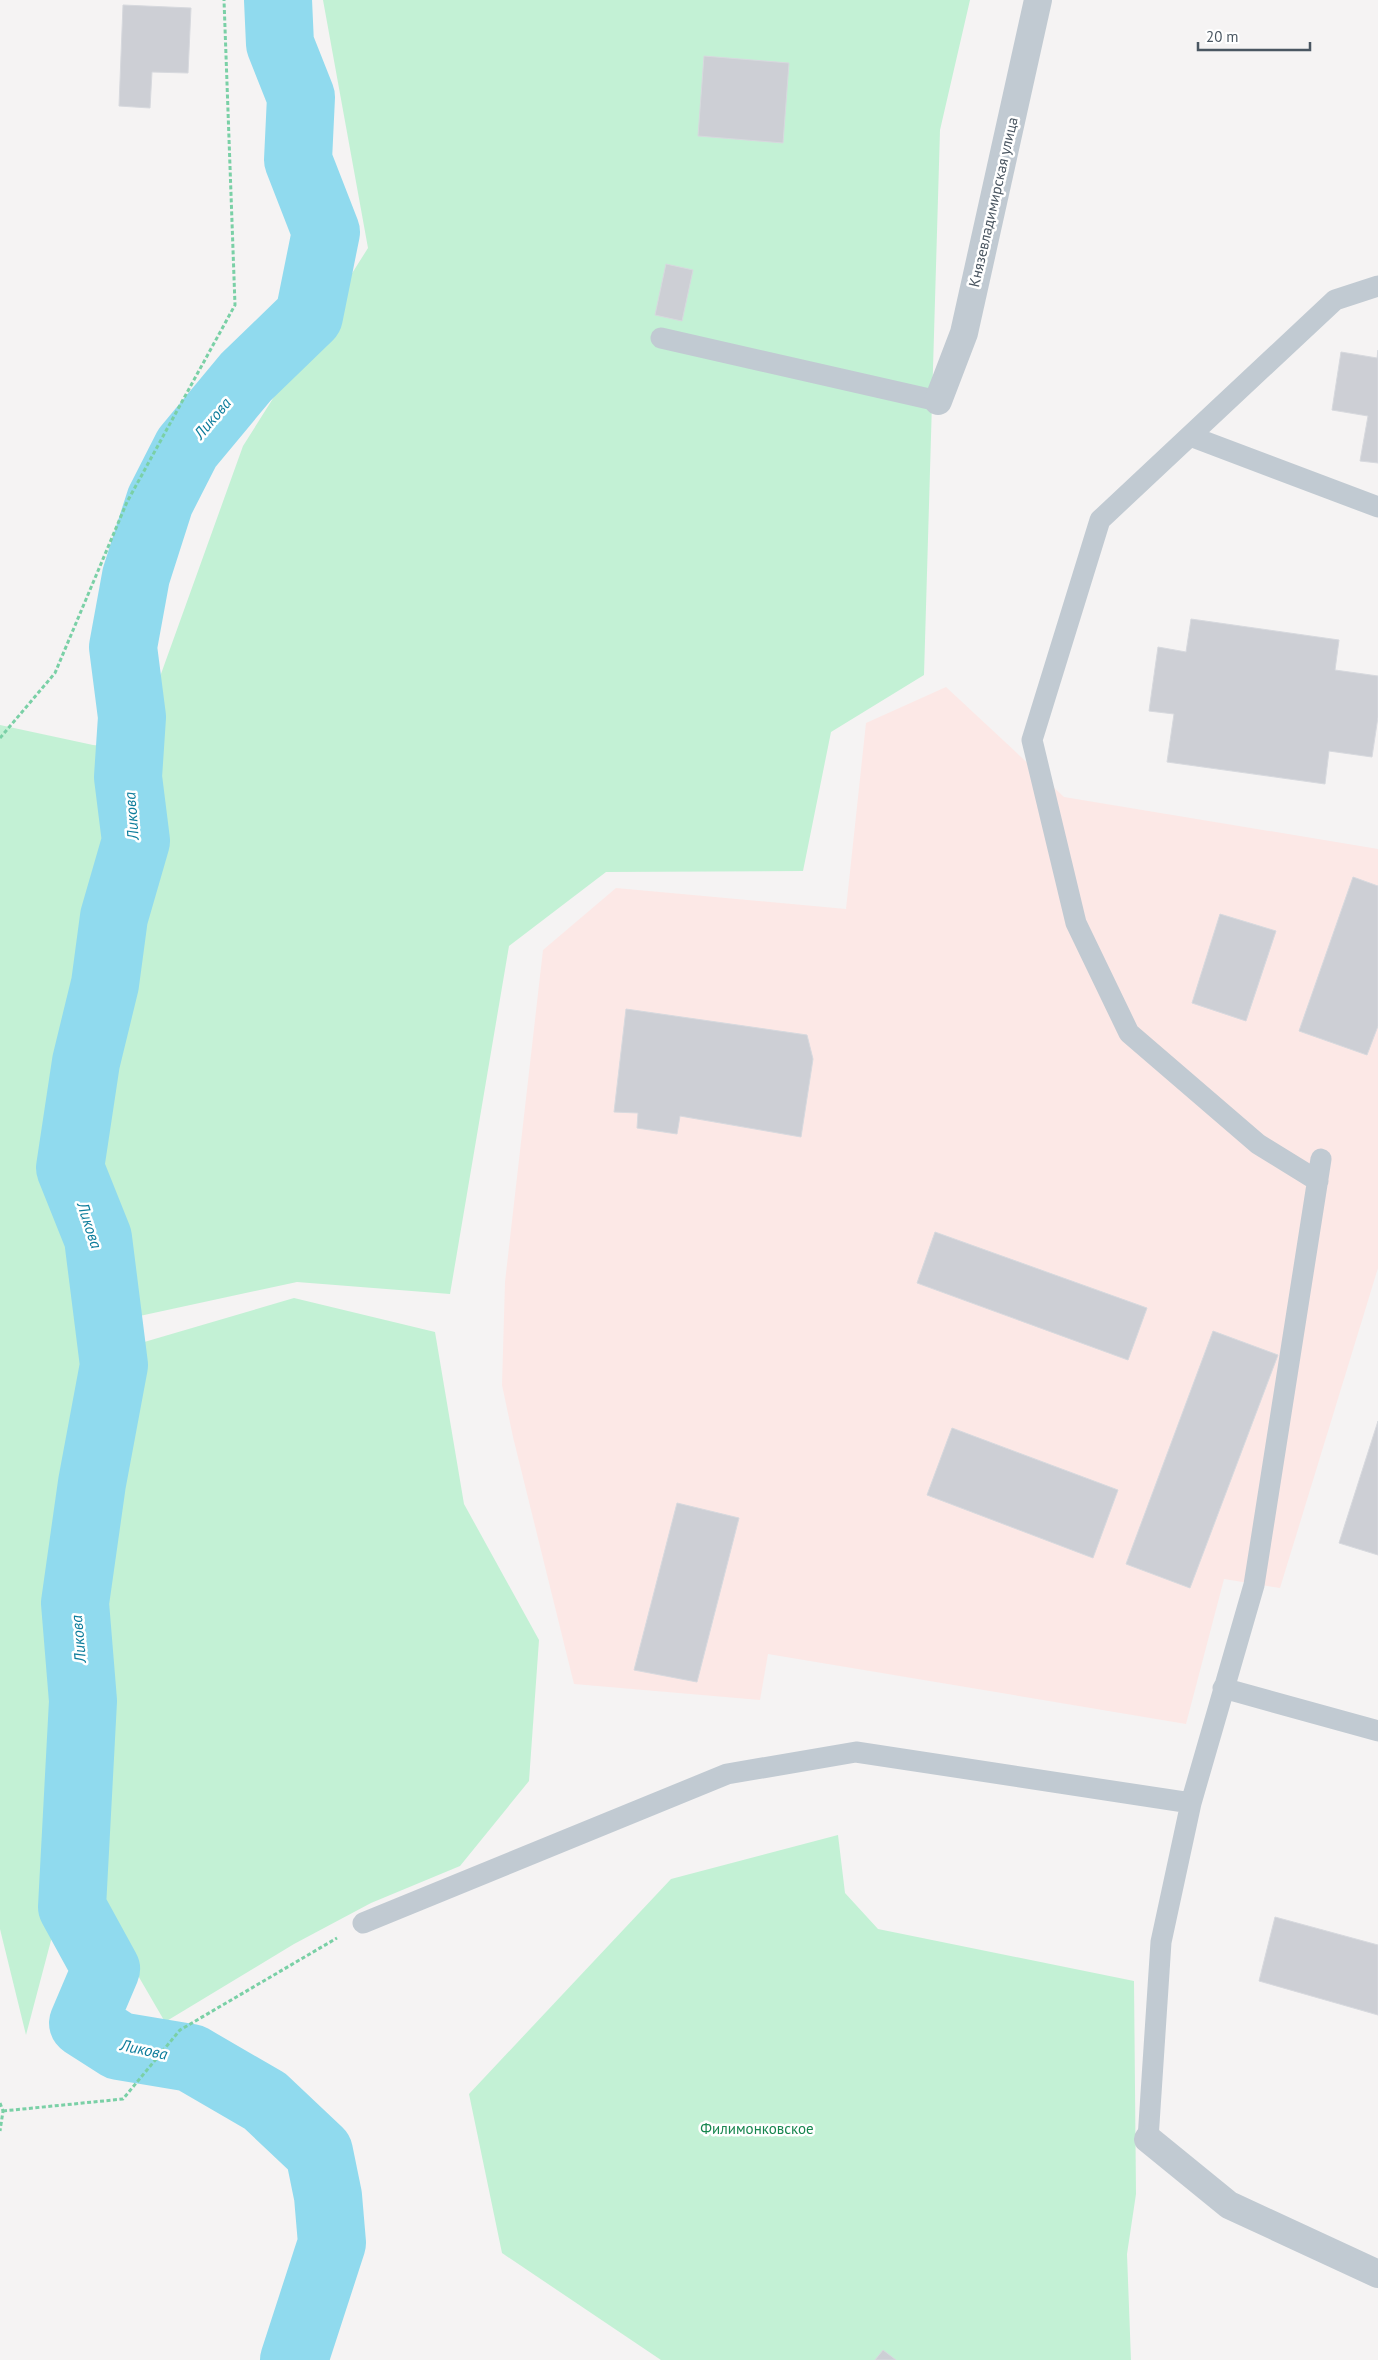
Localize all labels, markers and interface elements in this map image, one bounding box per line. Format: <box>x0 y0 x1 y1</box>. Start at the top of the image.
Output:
scale bar <box>1198 20 1310 52</box>
text: 20 m <box>1206 27 1239 46</box>
street label: Князевладимирская улица <box>964 115 1022 289</box>
water label: Ликова <box>188 393 235 443</box>
water label: Ликова <box>119 791 143 842</box>
water label: Ликова <box>73 1198 107 1251</box>
water label: Ликова <box>66 1614 90 1665</box>
water label: Ликова <box>118 2034 170 2064</box>
park label: Филимонковское <box>700 2119 814 2138</box>

